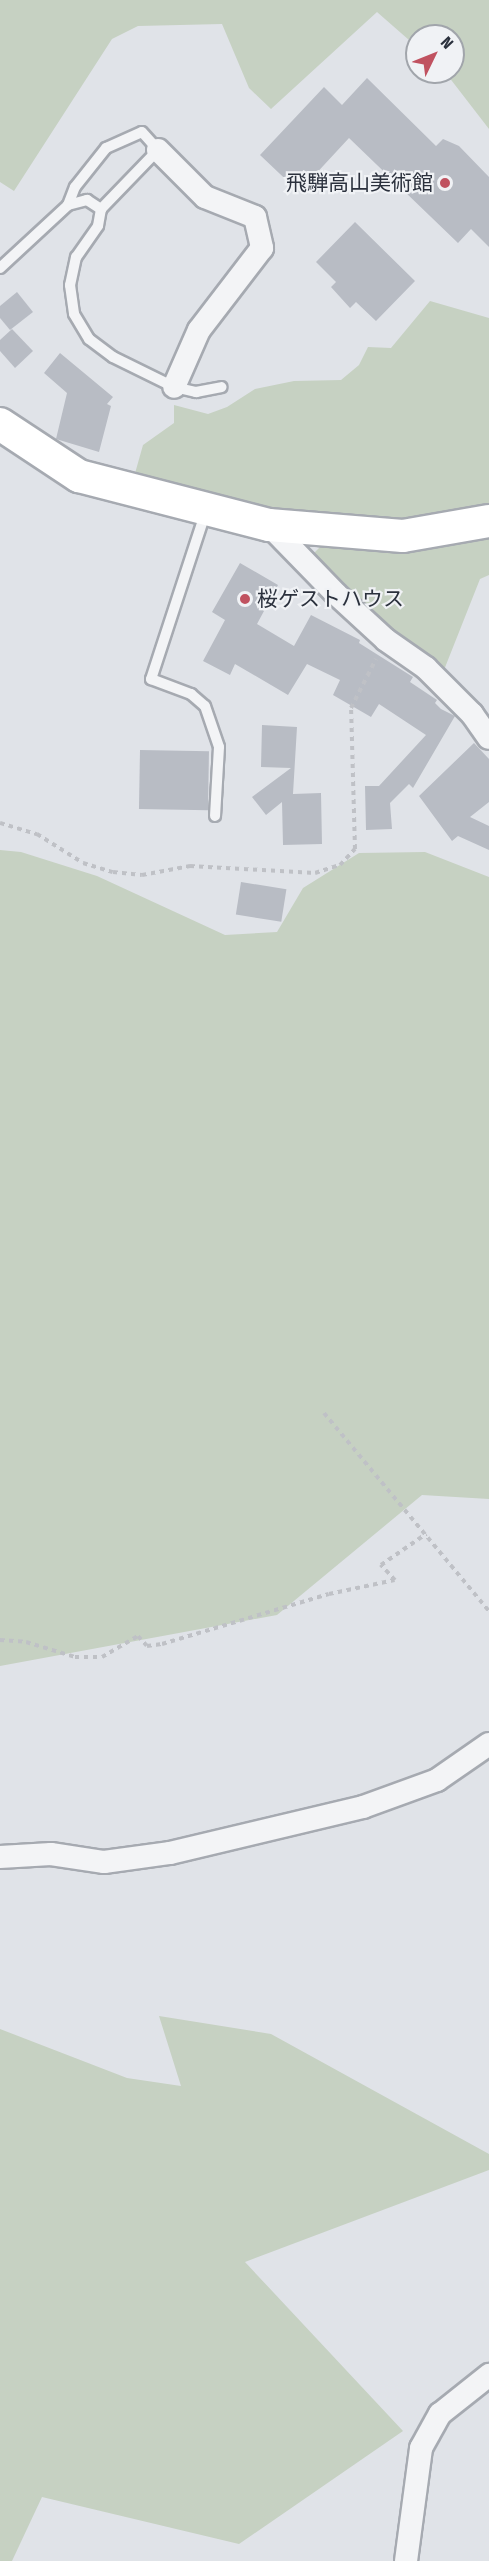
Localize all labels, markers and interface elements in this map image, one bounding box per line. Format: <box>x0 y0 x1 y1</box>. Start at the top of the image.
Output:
north arrow <box>405 24 465 84</box>
text: N <box>437 33 457 53</box>
place label: 飛騨高山美術館 <box>286 170 433 196</box>
marker: 飛騨高山美術館 <box>438 176 452 190</box>
place label: 桜ゲストハウス <box>257 586 404 612</box>
marker: 桜ゲストハウス <box>238 592 252 606</box>

